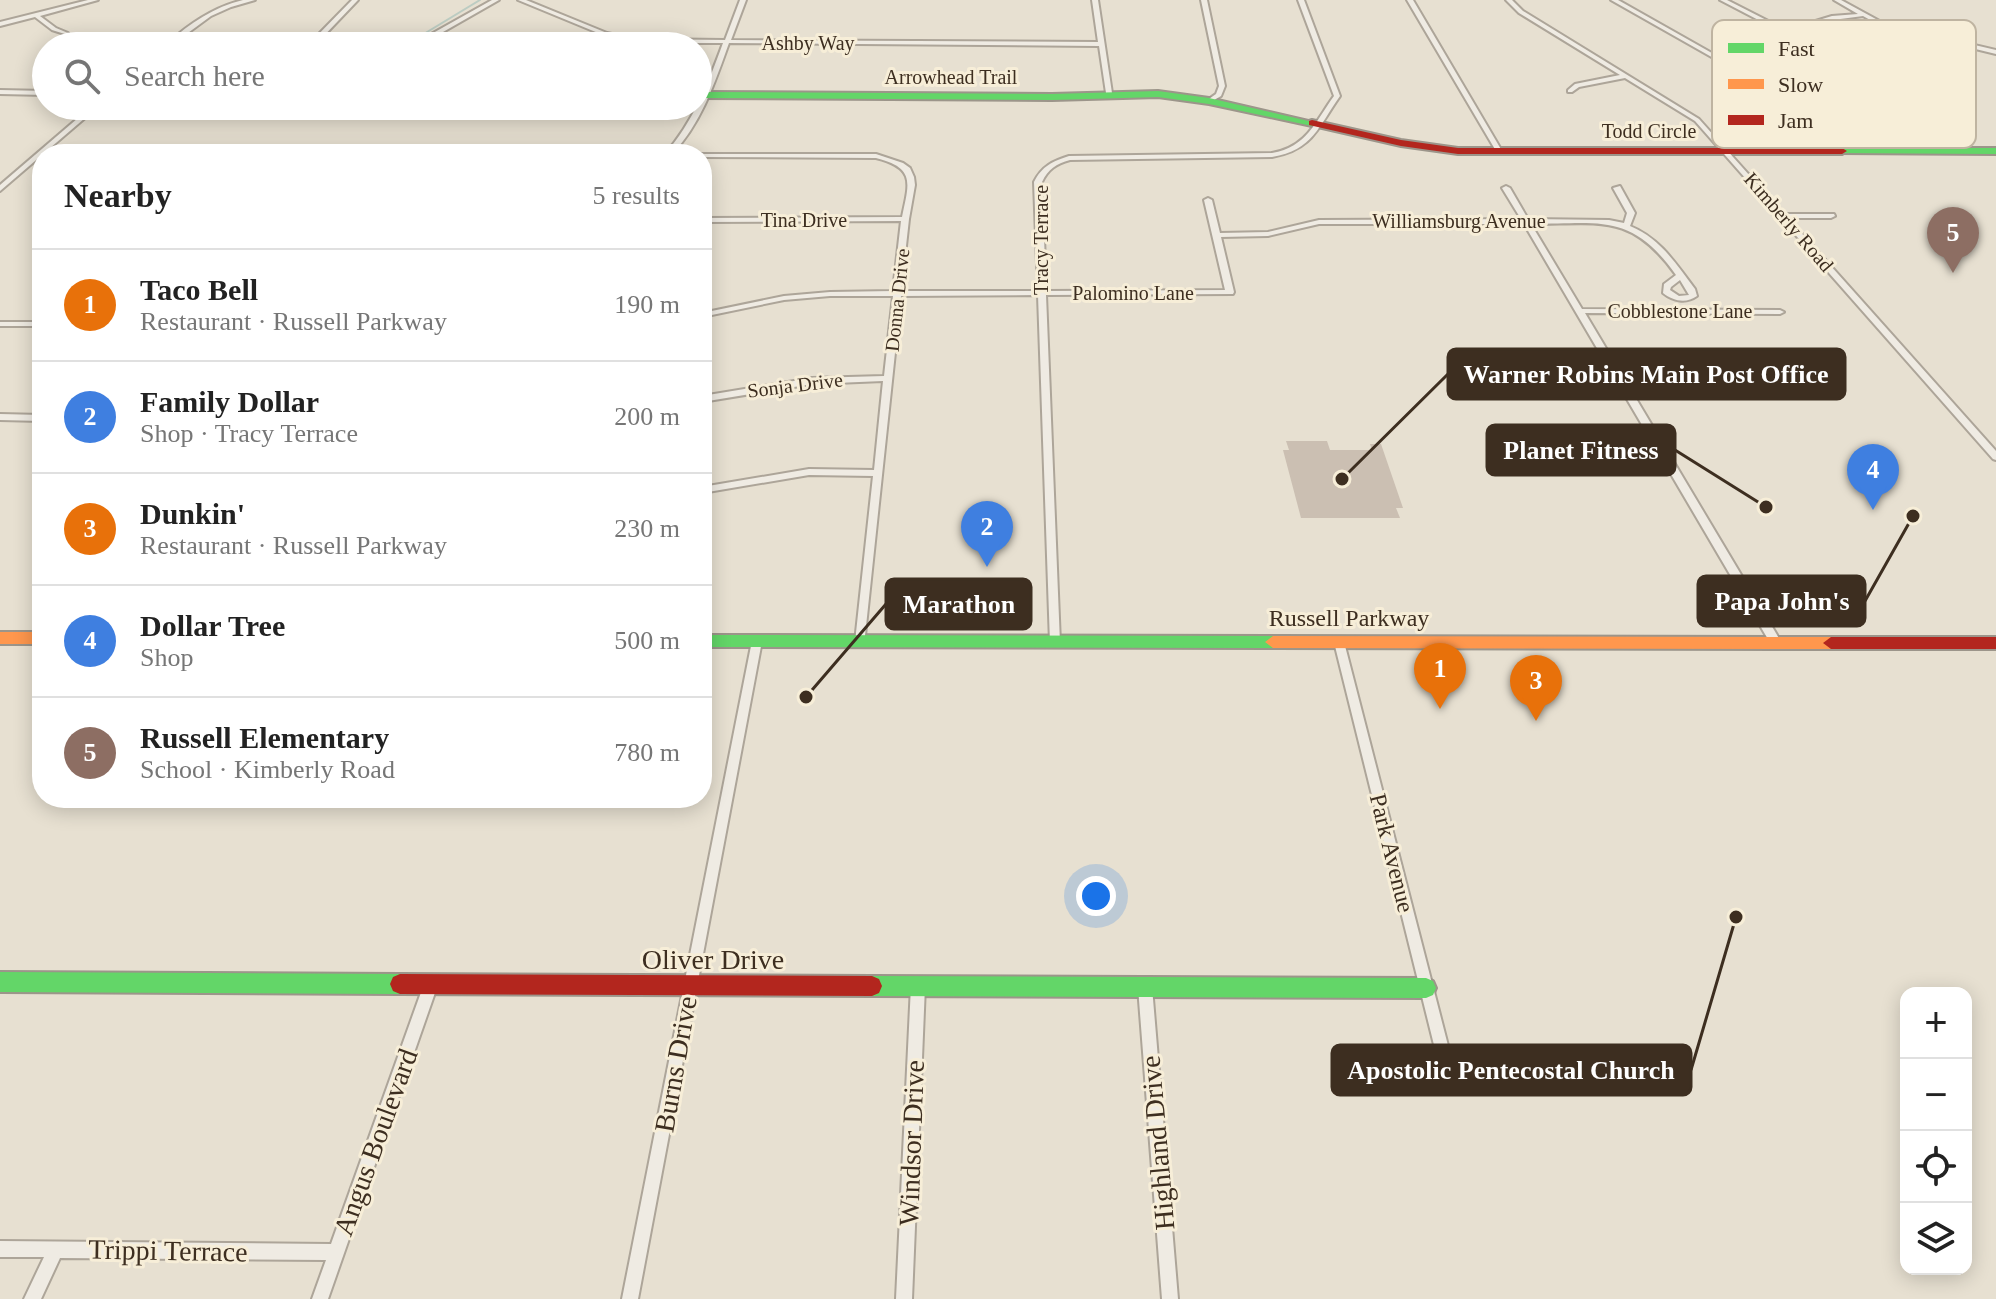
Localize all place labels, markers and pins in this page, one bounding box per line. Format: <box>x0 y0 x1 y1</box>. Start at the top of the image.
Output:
pin: 5 <box>1927 207 1979 273</box>
callout: Warner Robins Main Post Office <box>1448 349 1845 399</box>
callout: Planet Fitness <box>1487 425 1675 475</box>
pin: 4 <box>1847 444 1899 510</box>
pin: 2 <box>961 501 1013 567</box>
callout: Papa John's <box>1698 576 1865 626</box>
callout: Marathon <box>886 579 1031 629</box>
pin: 1 <box>1414 643 1466 709</box>
pin: 3 <box>1510 655 1562 721</box>
callout: Apostolic Pentecostal Church <box>1332 1045 1691 1095</box>

